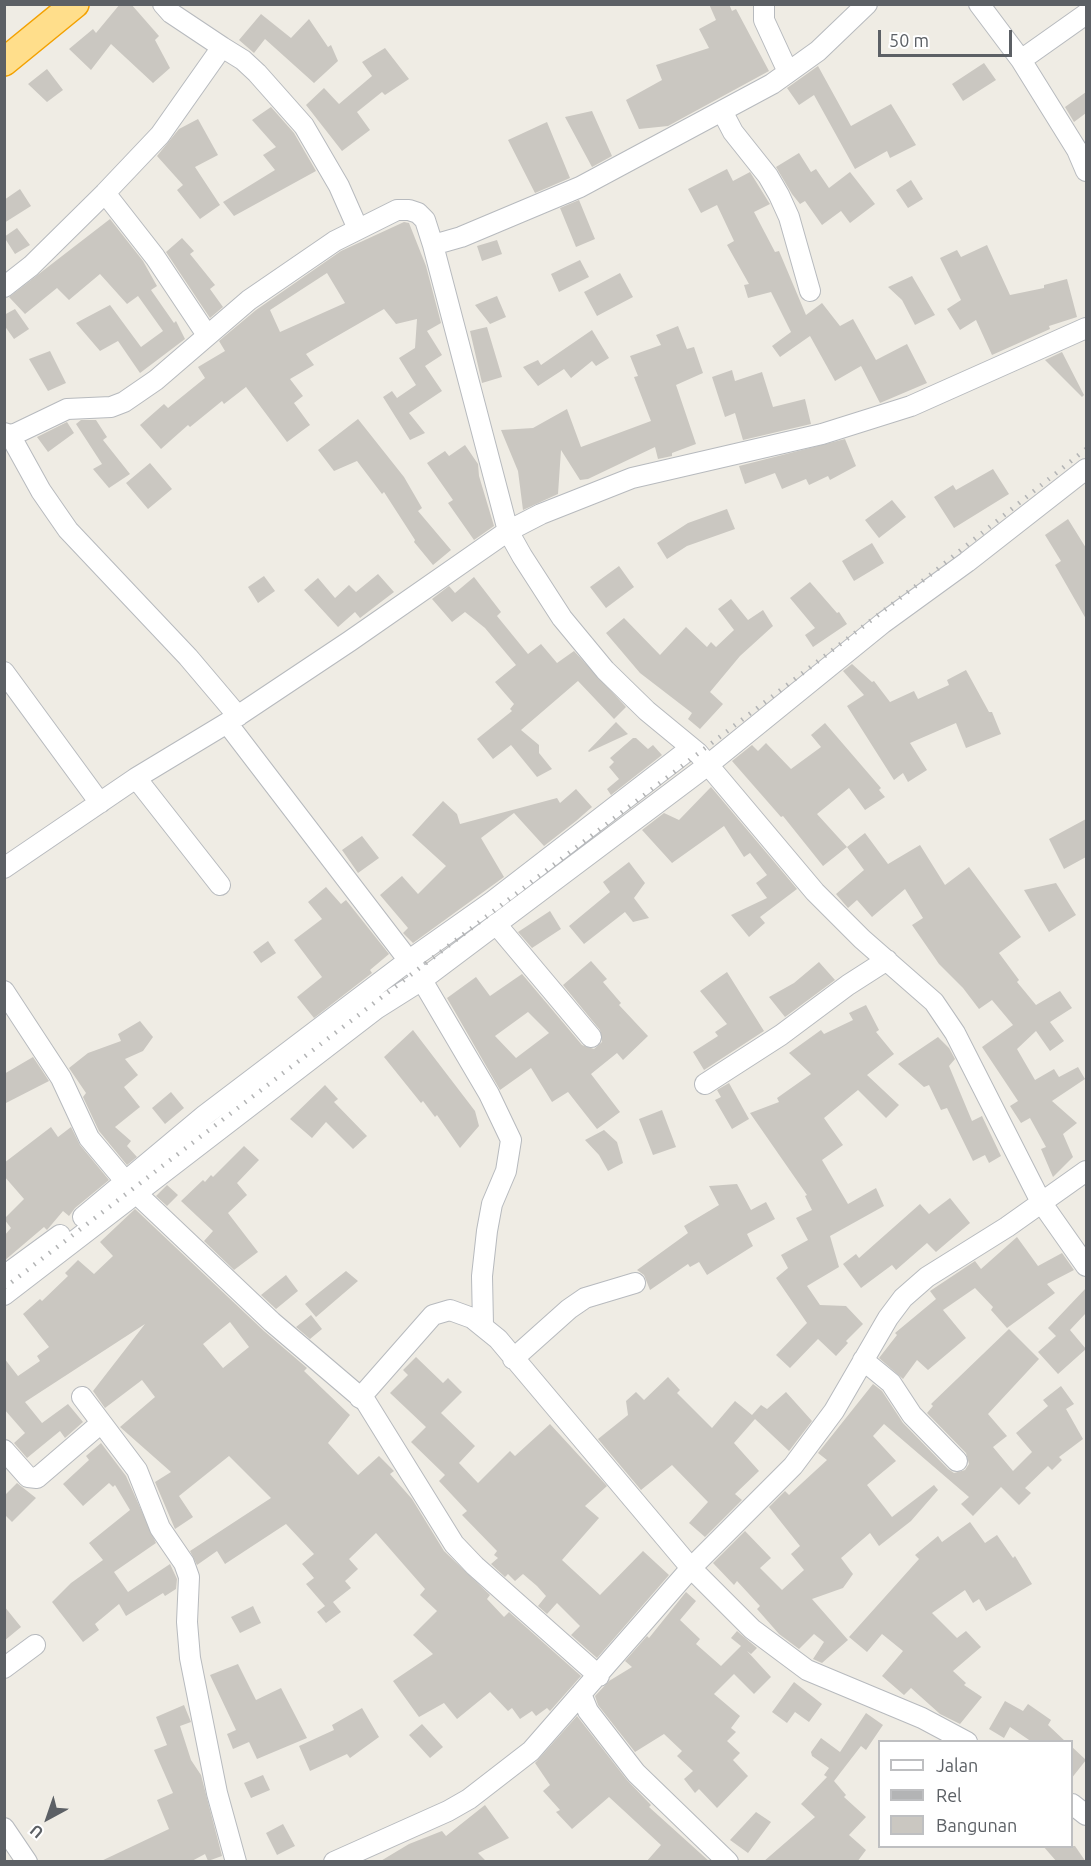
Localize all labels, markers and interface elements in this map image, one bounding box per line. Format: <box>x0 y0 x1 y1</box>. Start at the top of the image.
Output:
scale bar <box>881 18 1014 56</box>
text: 50 m <box>889 30 929 50</box>
legend <box>878 1740 1073 1848</box>
text: Jalan <box>936 1755 978 1775</box>
text: Rel <box>936 1785 962 1805</box>
north arrow <box>18 1788 78 1848</box>
text: Bangunan <box>936 1815 1017 1835</box>
text: U <box>26 1821 47 1842</box>

